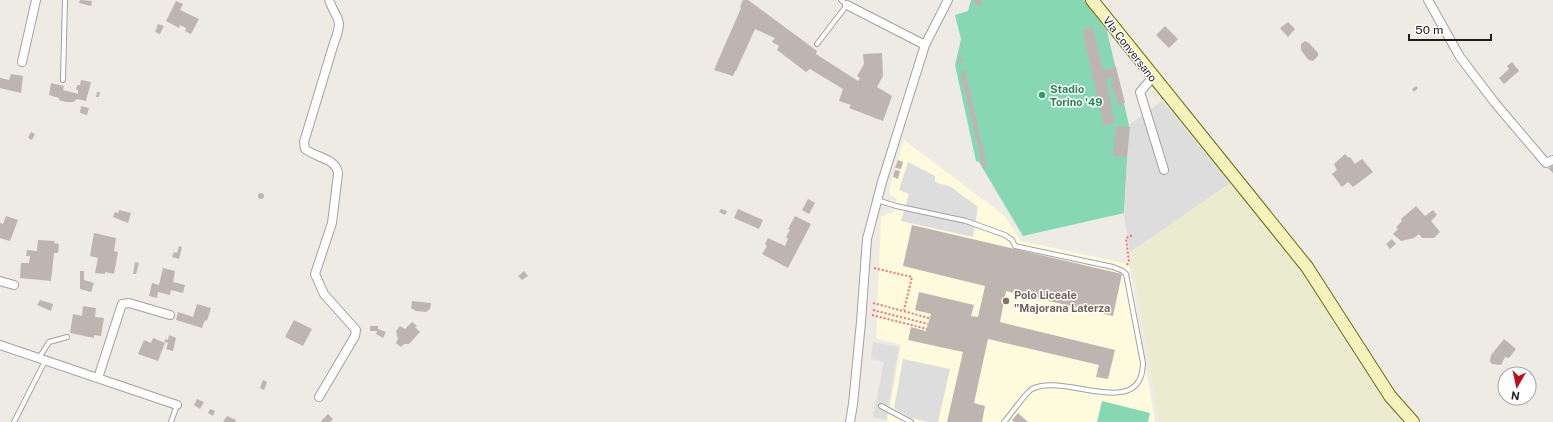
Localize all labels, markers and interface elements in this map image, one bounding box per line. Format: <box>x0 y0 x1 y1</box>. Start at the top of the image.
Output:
street label: VIa Conversano <box>1101 14 1159 84</box>
scale bar <box>1409 16 1491 42</box>
text: 50 m <box>1415 23 1443 37</box>
place label: Stadio Torino '49 <box>1050 83 1102 108</box>
marker: Stadio Torino '49 <box>1037 90 1047 100</box>
place label: Polo Liceale "Majorana Laterza <box>1014 289 1110 314</box>
marker: Polo Liceale "Majorana Laterza <box>1001 296 1011 306</box>
north arrow <box>1497 366 1537 406</box>
text: N <box>1510 389 1521 402</box>

